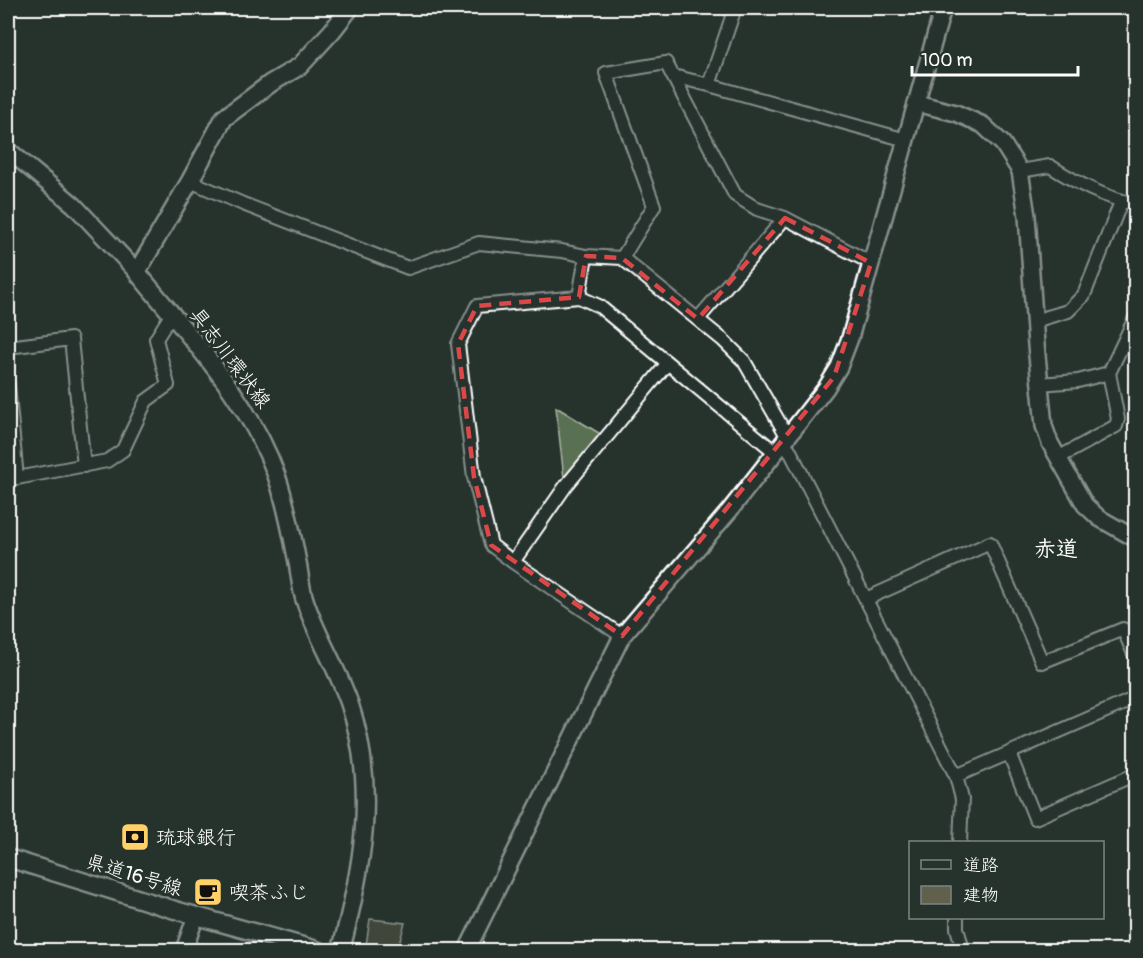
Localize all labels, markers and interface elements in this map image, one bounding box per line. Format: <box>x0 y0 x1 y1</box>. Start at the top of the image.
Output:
scale bar <box>912 39 1078 77</box>
text: 100 m <box>921 49 973 72</box>
street label: 具志川環状線 <box>184 303 276 413</box>
district label: 赤道 <box>1034 535 1078 563</box>
bank icon: 琉球銀行 <box>119 821 151 853</box>
place label: 琉球銀行 <box>156 825 236 850</box>
legend <box>909 841 1104 919</box>
street label: 県道16号線 <box>83 849 185 901</box>
text: 道路 <box>963 854 999 877</box>
cafe icon: 喫茶ふじ <box>192 876 224 908</box>
place label: 喫茶ふじ <box>229 880 309 905</box>
text: 建物 <box>963 884 999 907</box>

